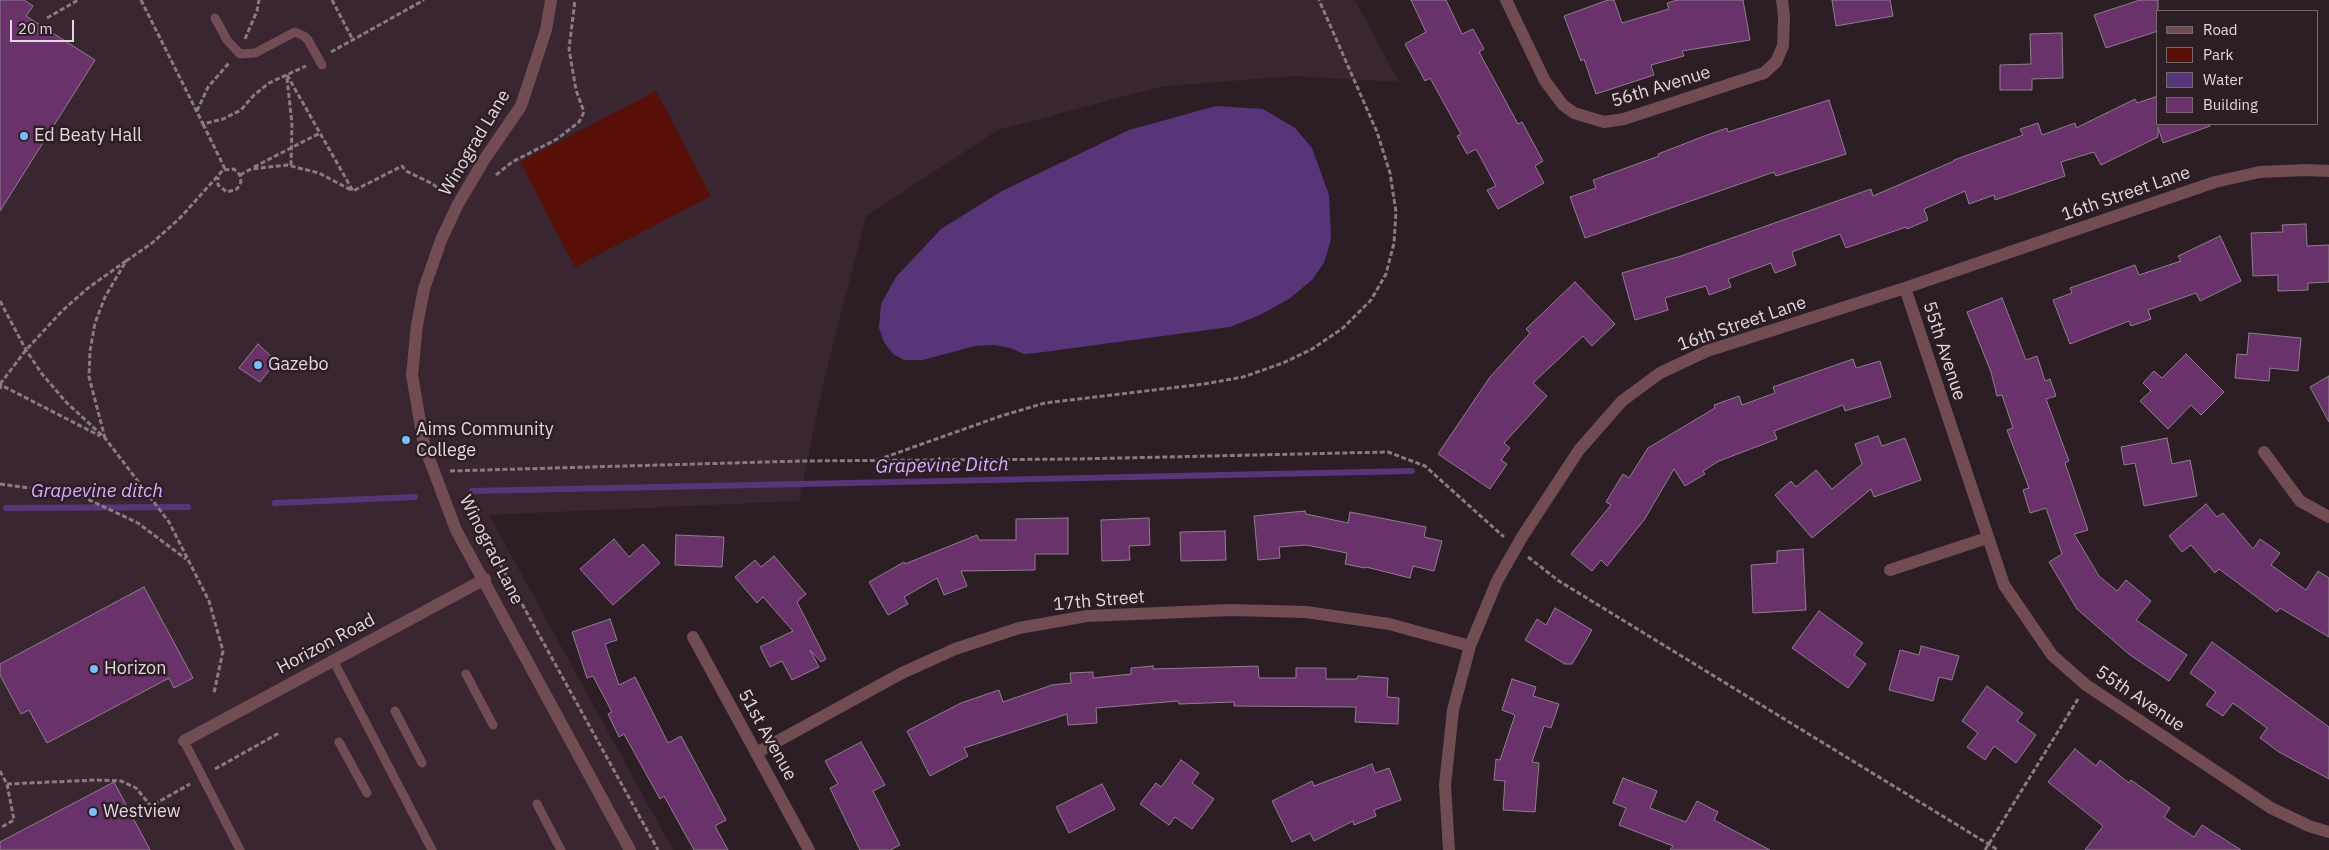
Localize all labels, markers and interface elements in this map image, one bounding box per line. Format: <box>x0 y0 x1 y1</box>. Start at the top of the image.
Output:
scale bar <box>12 10 76 42</box>
legend <box>2156 10 2319 125</box>
text: 20 m <box>18 19 53 38</box>
text: Road <box>2203 20 2238 39</box>
text: Park <box>2203 45 2233 64</box>
street label: 56th Avenue <box>1609 62 1713 112</box>
text: Water <box>2203 70 2243 89</box>
street label: Winograd Lane <box>435 86 515 200</box>
text: Building <box>2203 95 2258 114</box>
place label: Ed Beaty Hall <box>34 125 142 147</box>
marker: Ed Beaty Hall <box>18 130 30 142</box>
street label: 16th Street Lane <box>2059 162 2193 226</box>
street label: 16th Street Lane <box>1675 292 1809 356</box>
street label: 55th Avenue <box>1918 299 1970 403</box>
place label: Gazebo <box>268 354 329 376</box>
marker: Gazebo <box>252 359 264 371</box>
place label: Aims Community College <box>416 419 554 462</box>
marker: Aims Community College <box>400 434 412 446</box>
water label: Grapevine Ditch <box>875 453 1009 479</box>
water label: Grapevine ditch <box>31 481 163 503</box>
street label: Winograd Lane <box>454 492 528 608</box>
street label: 17th Street <box>1052 586 1146 616</box>
street label: Horizon Road <box>273 609 379 679</box>
place label: Horizon <box>104 658 166 680</box>
street label: 55th Avenue <box>2091 661 2189 737</box>
marker: Horizon <box>88 663 100 675</box>
street label: 51st Avenue <box>733 686 801 784</box>
place label: Westview <box>103 801 181 823</box>
marker: Westview <box>87 806 99 818</box>

